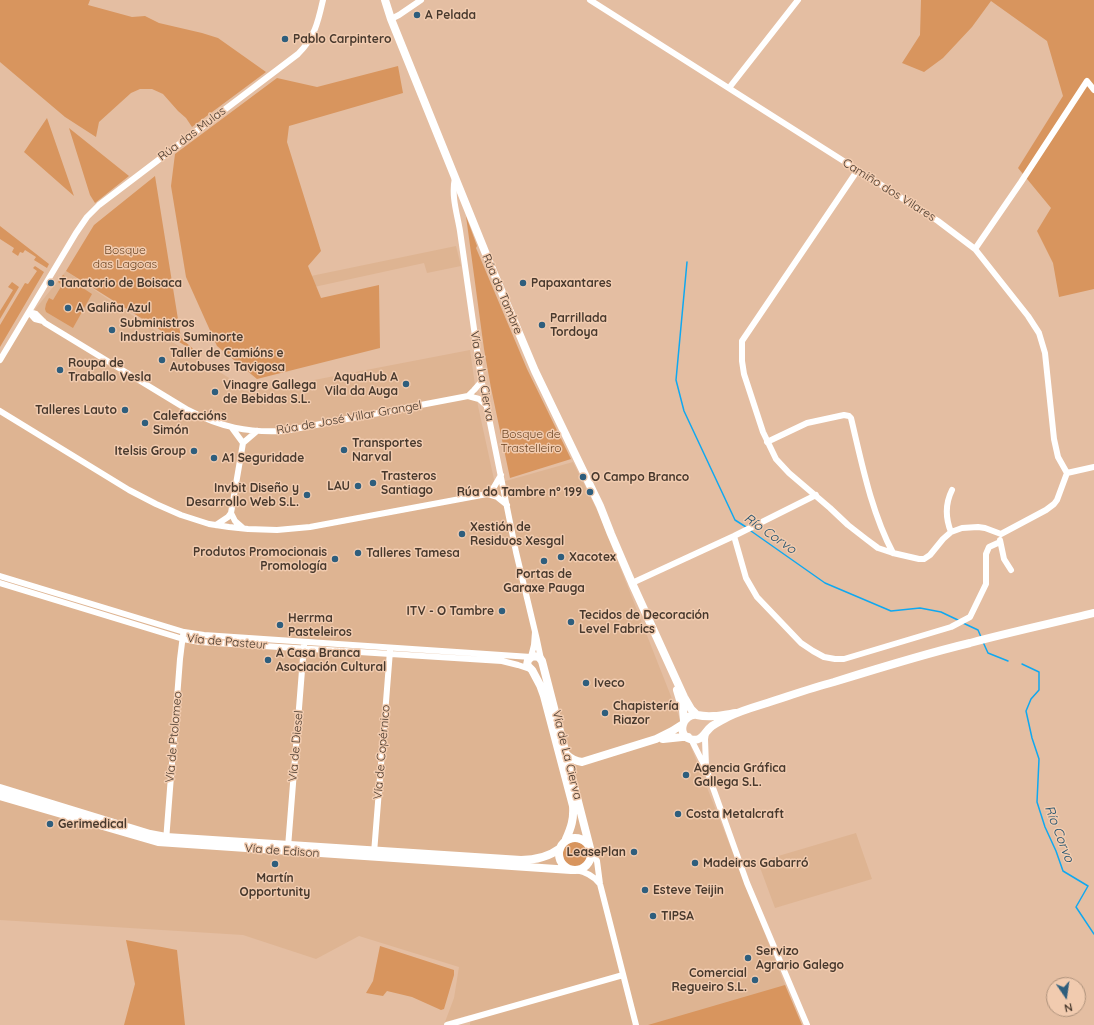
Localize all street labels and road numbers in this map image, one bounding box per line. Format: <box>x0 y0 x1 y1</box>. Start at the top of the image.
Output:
street label: Rúa das Mulas <box>155 104 229 164</box>
street label: Camiño dos Vilares <box>840 156 938 224</box>
street label: Rúa do Tambre <box>479 252 525 336</box>
street label: Vía de La Cierva <box>467 330 497 422</box>
street label: Rúa de José Villar Grangel <box>275 398 423 438</box>
street label: Vía de Pasteur <box>186 631 268 653</box>
street label: Vía de Ptolomeo <box>163 691 185 783</box>
street label: Vía de Copérnico <box>371 704 393 800</box>
street label: Vía de La Cierva <box>549 709 585 801</box>
street label: Vía de Diesel <box>286 710 306 782</box>
street label: Vía de Edison <box>244 841 320 861</box>

